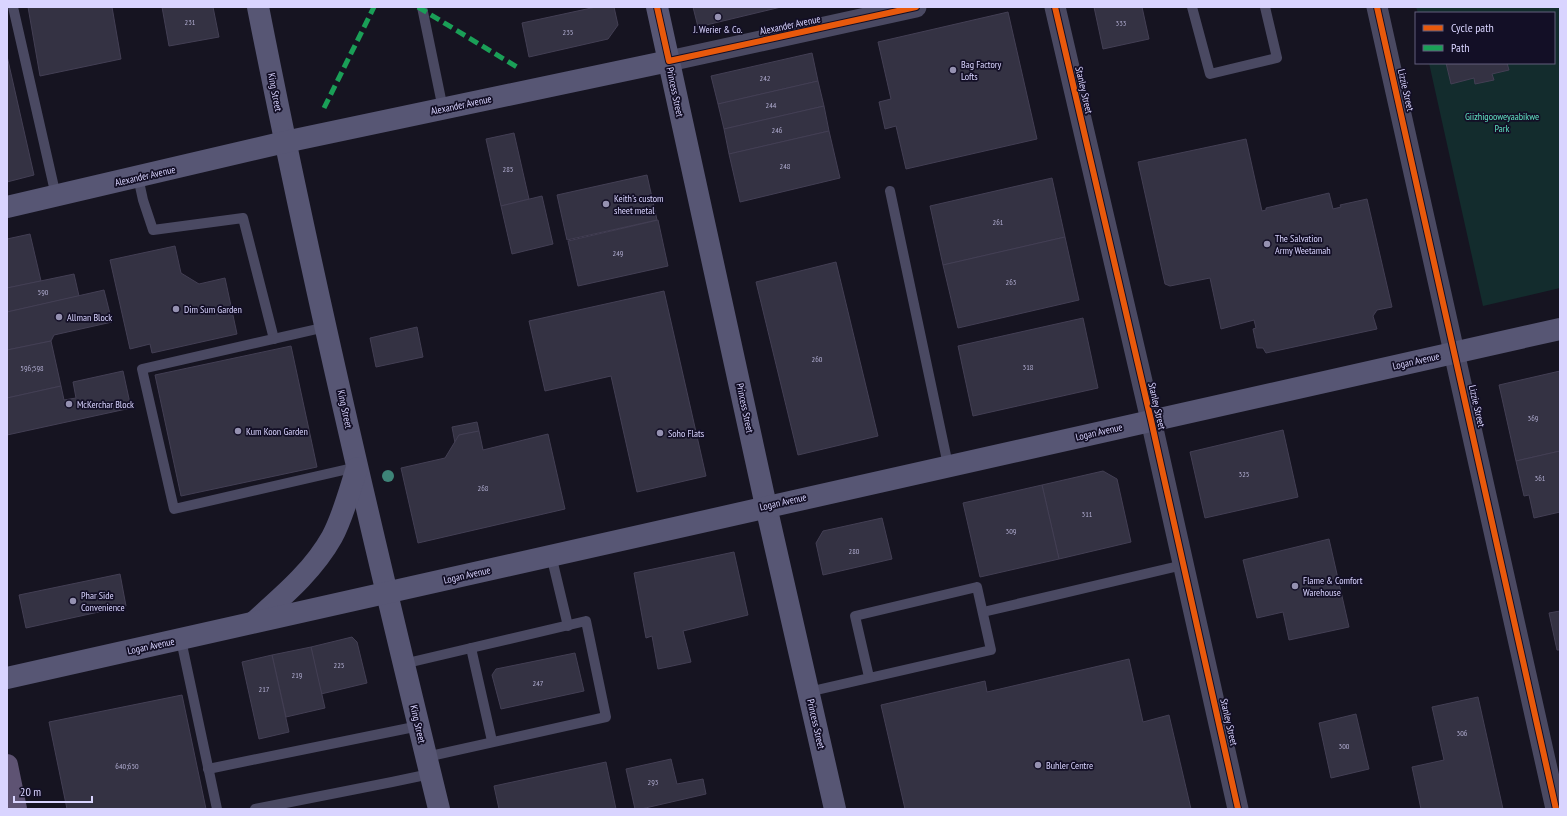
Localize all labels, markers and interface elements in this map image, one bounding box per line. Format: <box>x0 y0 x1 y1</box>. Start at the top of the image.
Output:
marker: J. Werier & Co. <box>713 12 723 22</box>
street label: Alexander Avenue <box>758 12 822 38</box>
legend <box>1415 12 1555 64</box>
house number: 231 <box>185 17 196 27</box>
house number: 333 <box>1116 18 1127 28</box>
text: Cycle path <box>1451 20 1494 35</box>
place label: J. Werier & Co. <box>693 23 743 36</box>
house number: 235 <box>563 27 573 37</box>
text: Path <box>1451 40 1469 55</box>
place label: Bag Factory Lofts <box>961 58 1002 83</box>
marker: Bag Factory Lofts <box>948 65 958 75</box>
street label: Stanley Street <box>1072 65 1096 115</box>
street label: Princess Street <box>663 66 687 118</box>
street label: Lizzie Street <box>1395 68 1417 112</box>
street label: King Street <box>265 72 285 112</box>
house number: 242 <box>760 73 771 83</box>
street label: Alexander Avenue <box>429 92 493 118</box>
house number: 244 <box>766 100 777 110</box>
park label: Giizhigooweyaabikwe Park <box>1465 110 1539 135</box>
house number: 246 <box>772 125 783 135</box>
house number: 248 <box>780 161 791 171</box>
street label: Alexander Avenue <box>113 163 177 189</box>
house number: 285 <box>503 164 513 174</box>
place label: Keith's custom sheet metal <box>614 192 664 217</box>
marker: Keith's custom sheet metal <box>601 199 611 209</box>
house number: 261 <box>993 217 1004 227</box>
place label: The Salvation Army Weetamah <box>1275 232 1331 257</box>
marker: The Salvation Army Weetamah <box>1262 239 1272 249</box>
house number: 249 <box>613 248 624 258</box>
house number: 263 <box>1006 277 1017 287</box>
house number: 590 <box>38 287 49 297</box>
place label: Dim Sum Garden <box>184 303 242 316</box>
marker: Dim Sum Garden <box>171 304 181 314</box>
place label: Allman Block <box>67 311 112 324</box>
marker: Allman Block <box>54 312 64 322</box>
street label: Logan Avenue <box>1391 349 1441 373</box>
house number: 260 <box>812 354 823 364</box>
house number: 318 <box>1023 362 1034 372</box>
house number: 596;598 <box>20 363 44 373</box>
street label: Stanley Street <box>1145 381 1169 431</box>
street label: Princess Street <box>733 382 757 434</box>
street label: Lizzie Street <box>1466 384 1488 428</box>
street label: King Street <box>335 389 355 429</box>
place label: McKerchar Block <box>77 398 134 411</box>
marker: McKerchar Block <box>64 399 74 409</box>
house number: 369 <box>1528 413 1539 423</box>
street label: Logan Avenue <box>1074 420 1124 444</box>
place label: Kum Koon Garden <box>246 425 308 438</box>
marker: Kum Koon Garden <box>233 426 243 436</box>
place label: Soho Flats <box>668 427 705 440</box>
marker: Soho Flats <box>655 428 665 438</box>
house number: 325 <box>1239 469 1249 479</box>
house number: 361 <box>1535 473 1546 483</box>
house number: 268 <box>478 483 489 493</box>
street label: Logan Avenue <box>758 490 808 514</box>
house number: 311 <box>1082 509 1093 519</box>
house number: 309 <box>1006 526 1017 536</box>
house number: 280 <box>849 546 860 556</box>
street label: Logan Avenue <box>442 563 492 587</box>
place label: Flame & Comfort Warehouse <box>1303 574 1363 599</box>
marker: Flame & Comfort Warehouse <box>1290 581 1300 591</box>
place label: Phar Side Convenience <box>81 589 125 614</box>
marker: Phar Side Convenience <box>68 596 78 606</box>
street label: Logan Avenue <box>126 635 176 657</box>
house number: 225 <box>334 660 344 670</box>
house number: 219 <box>292 670 303 680</box>
house number: 247 <box>533 678 544 688</box>
house number: 217 <box>259 684 270 694</box>
street label: Stanley Street <box>1217 697 1241 747</box>
street label: Princess Street <box>804 698 828 750</box>
street label: King Street <box>407 704 429 745</box>
house number: 306 <box>1457 728 1468 738</box>
house number: 300 <box>1339 741 1350 751</box>
place label: Buhler Centre <box>1046 759 1093 772</box>
marker: Buhler Centre <box>1033 760 1043 770</box>
house number: 640;650 <box>115 761 139 771</box>
house number: 293 <box>648 777 659 787</box>
scale bar <box>14 778 92 804</box>
text: 20 m <box>20 784 41 799</box>

